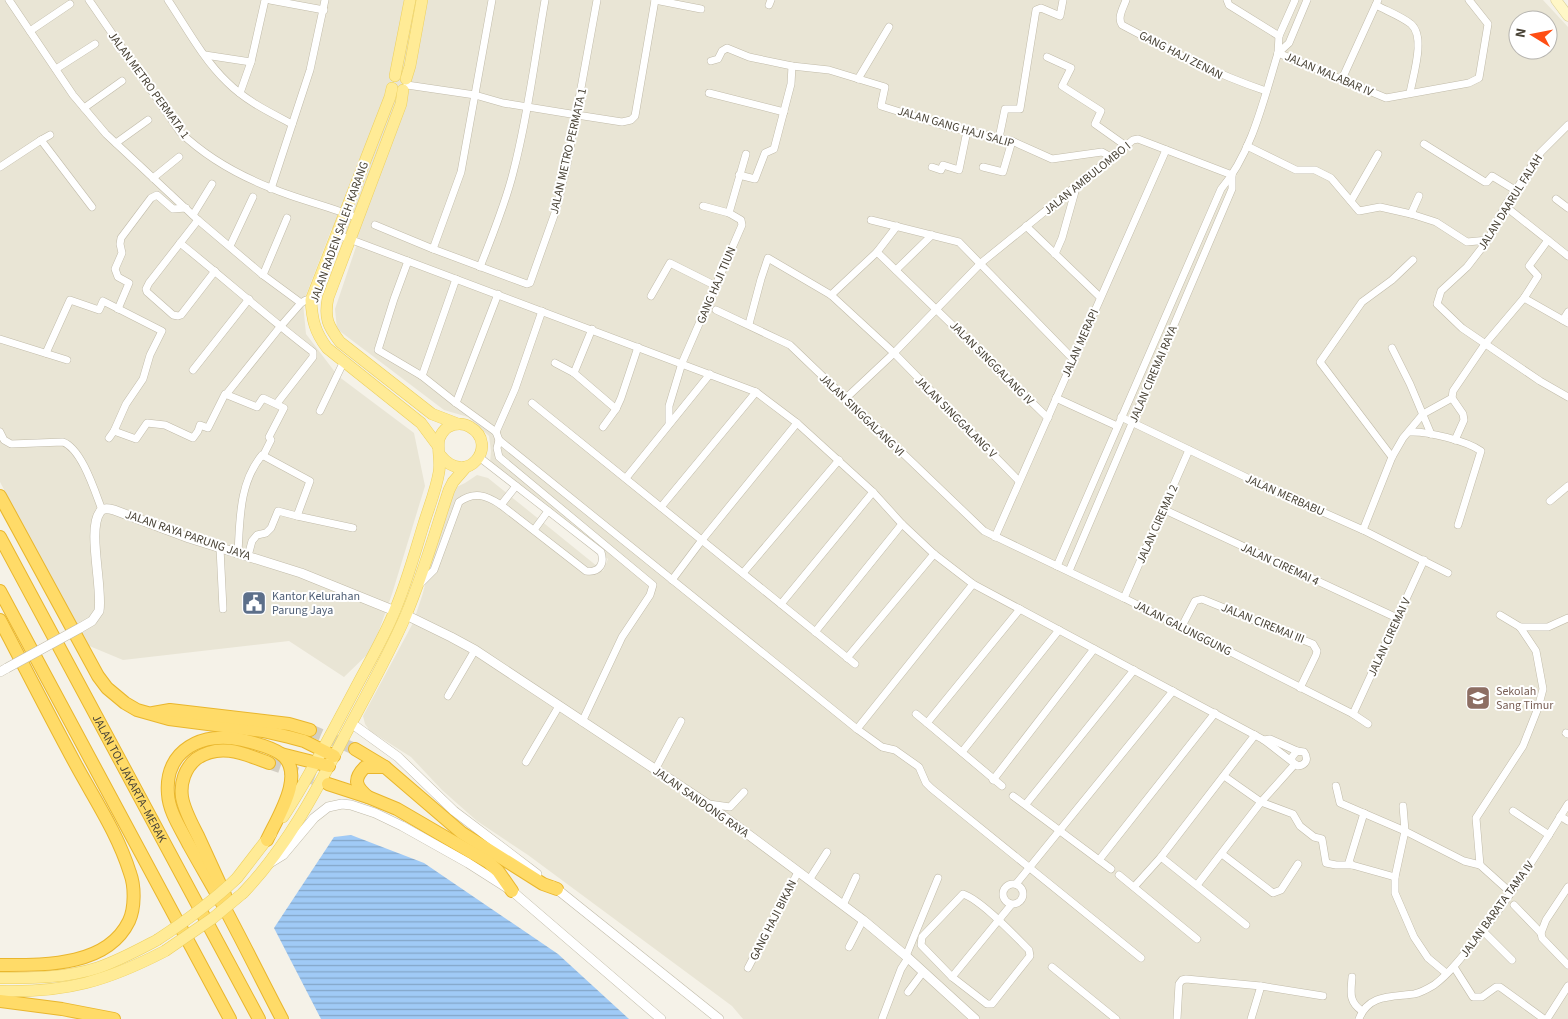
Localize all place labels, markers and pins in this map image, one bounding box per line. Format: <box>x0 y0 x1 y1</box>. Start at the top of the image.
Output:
place label: Kantor Kelurahan Parung Jaya <box>272 588 360 619</box>
public building icon: Kantor Kelurahan Parung Jaya <box>241 590 267 616</box>
place label: Sekolah Sang Timur <box>1496 683 1554 714</box>
school or university icon: Sekolah Sang Timur <box>1465 685 1491 711</box>

